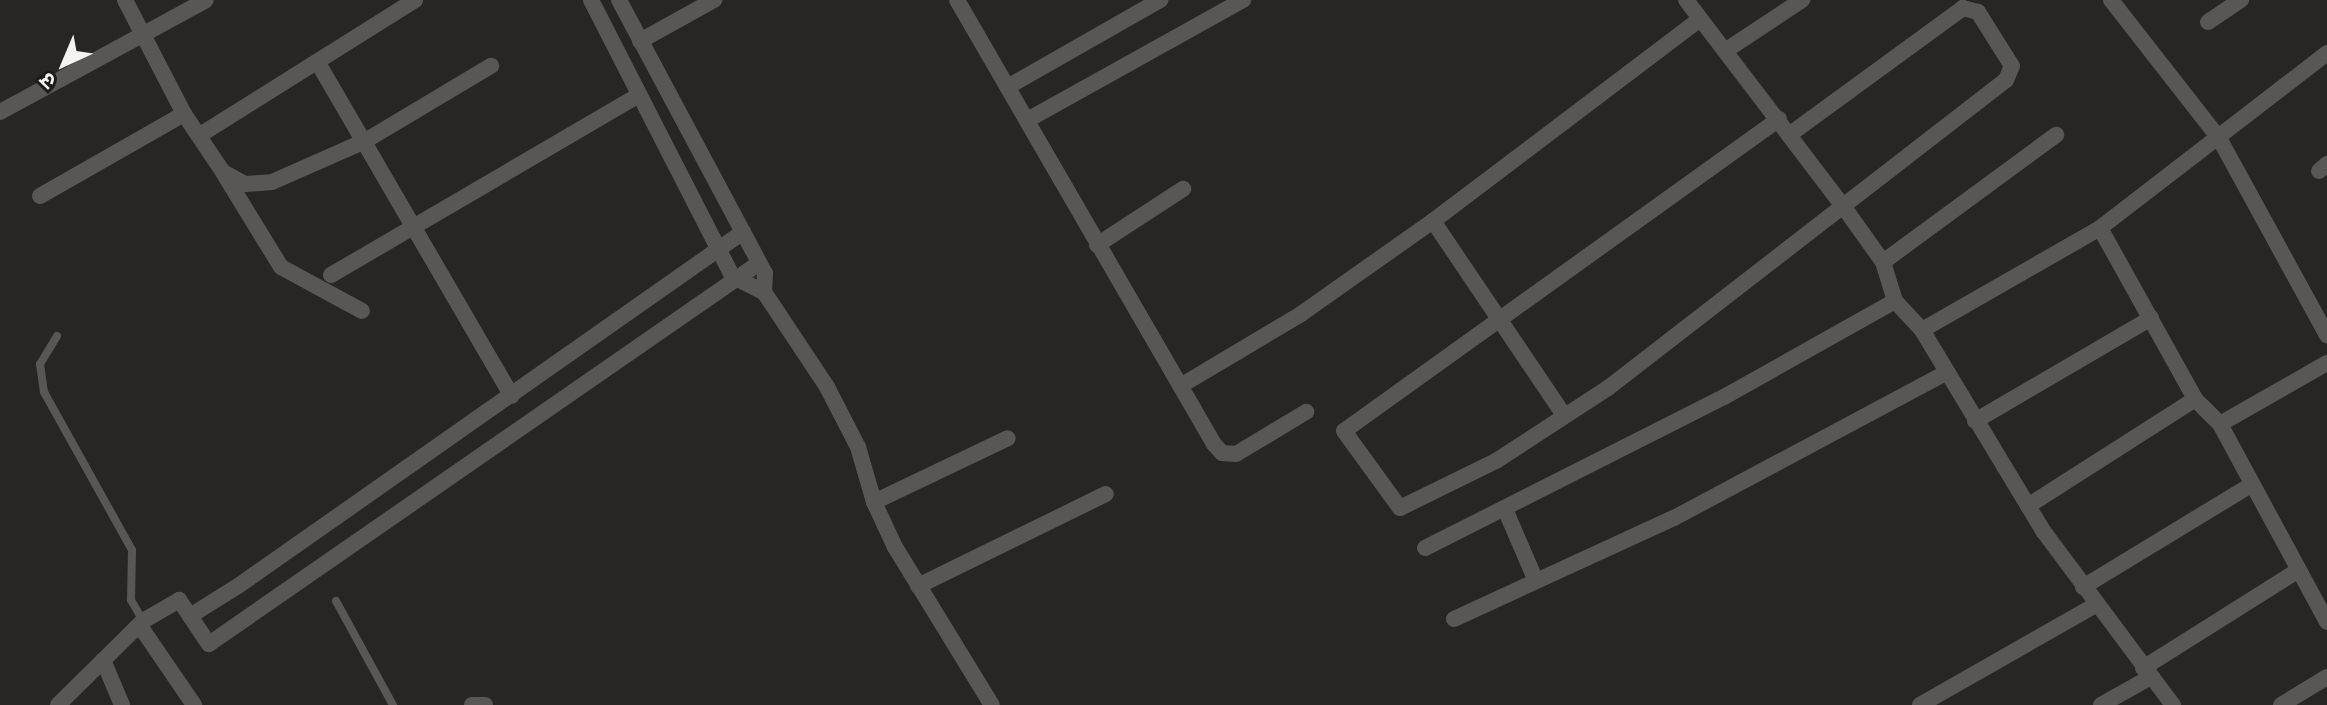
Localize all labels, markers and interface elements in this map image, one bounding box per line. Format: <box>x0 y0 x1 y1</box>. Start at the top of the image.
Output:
north arrow <box>24 24 104 104</box>
text: उ <box>34 67 61 95</box>

